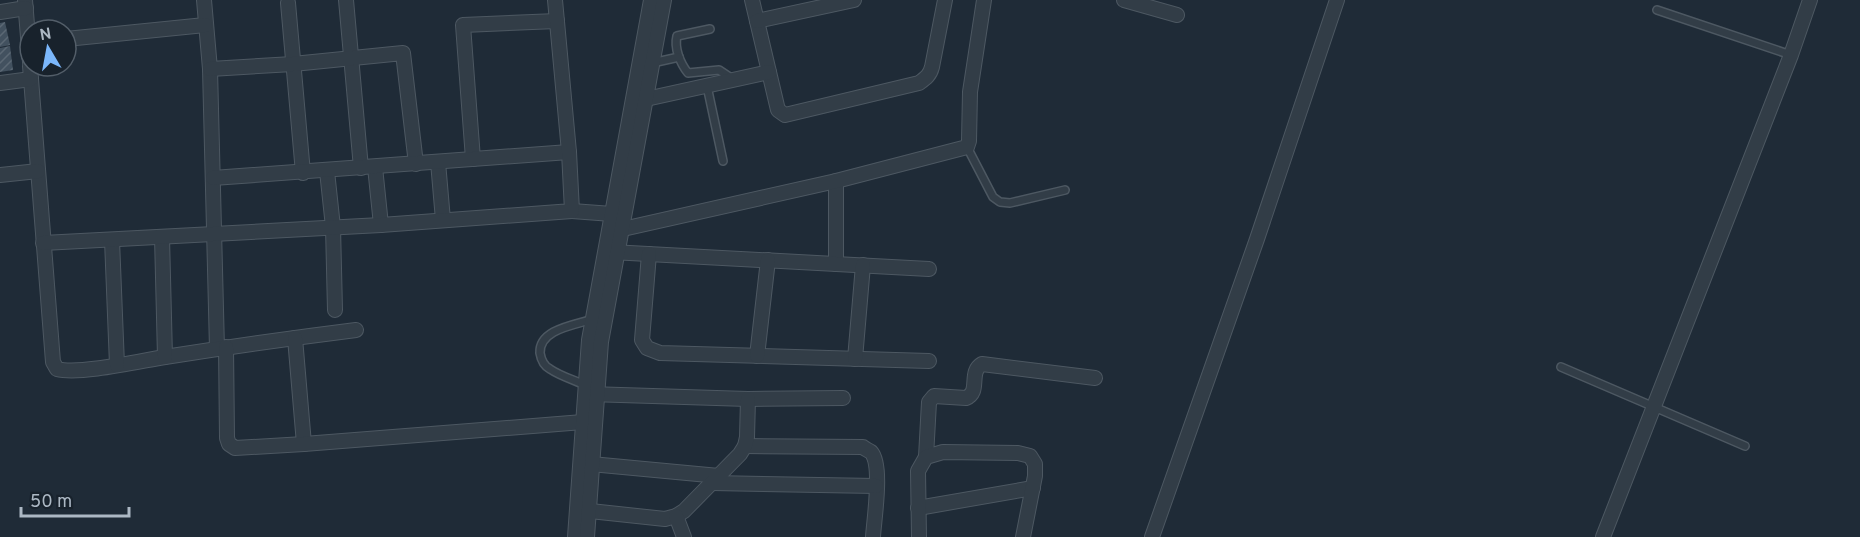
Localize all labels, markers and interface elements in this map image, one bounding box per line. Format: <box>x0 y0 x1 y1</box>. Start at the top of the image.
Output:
north arrow <box>18 18 78 78</box>
text: N <box>38 24 53 46</box>
scale bar <box>21 480 129 518</box>
text: 50 m <box>30 491 72 514</box>

